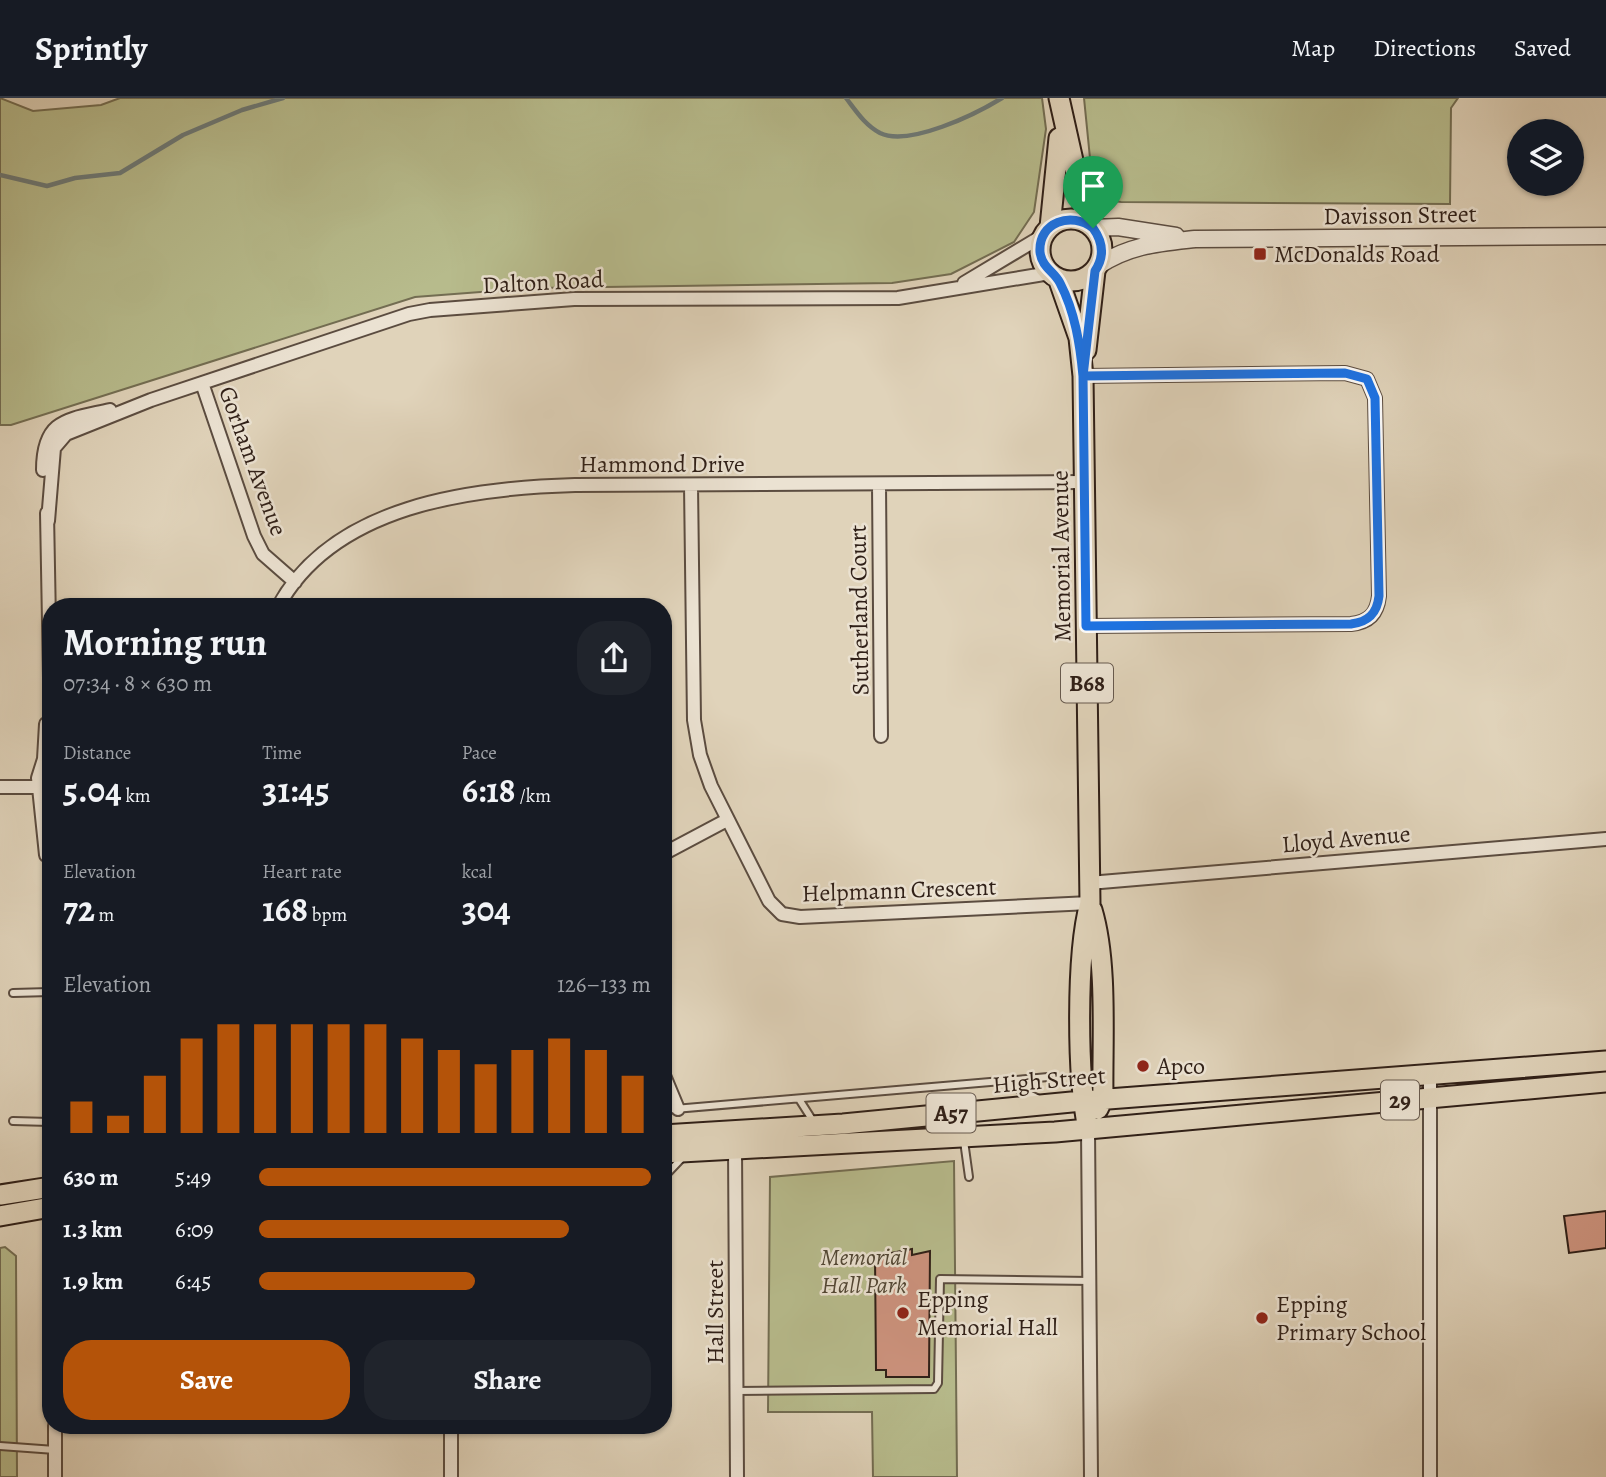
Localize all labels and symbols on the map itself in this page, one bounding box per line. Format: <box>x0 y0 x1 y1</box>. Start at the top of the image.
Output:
pin <box>1063 156 1123 228</box>
street label: Davisson Street <box>1323 198 1477 232</box>
place label: McDonalds Road <box>1274 238 1440 270</box>
marker: McDonalds Road <box>1252 246 1268 262</box>
street label: Dalton Road <box>481 263 605 301</box>
street label: Gorham Avenue <box>211 382 295 540</box>
street label: Hammond Drive <box>579 448 745 480</box>
street label: Memorial Avenue <box>1044 470 1078 642</box>
street label: Sutherland Court <box>842 524 876 696</box>
road number: B68 <box>1061 664 1113 702</box>
street label: Lloyd Avenue <box>1280 817 1412 861</box>
street label: Helpmann Crescent <box>801 871 997 909</box>
place label: Apco <box>1156 1050 1205 1082</box>
marker: Apco <box>1135 1058 1151 1074</box>
street label: High Street <box>991 1059 1107 1101</box>
road number: 29 <box>1381 1080 1419 1119</box>
road number: A57 <box>926 1094 976 1132</box>
park label: Memorial Hall Park <box>821 1241 907 1301</box>
street label: Hall Street <box>699 1260 731 1364</box>
place label: Epping Memorial Hall <box>917 1283 1058 1343</box>
place label: Epping Primary School <box>1276 1288 1426 1348</box>
marker: Epping Memorial Hall <box>895 1305 911 1321</box>
marker: Epping Primary School <box>1254 1310 1270 1326</box>

